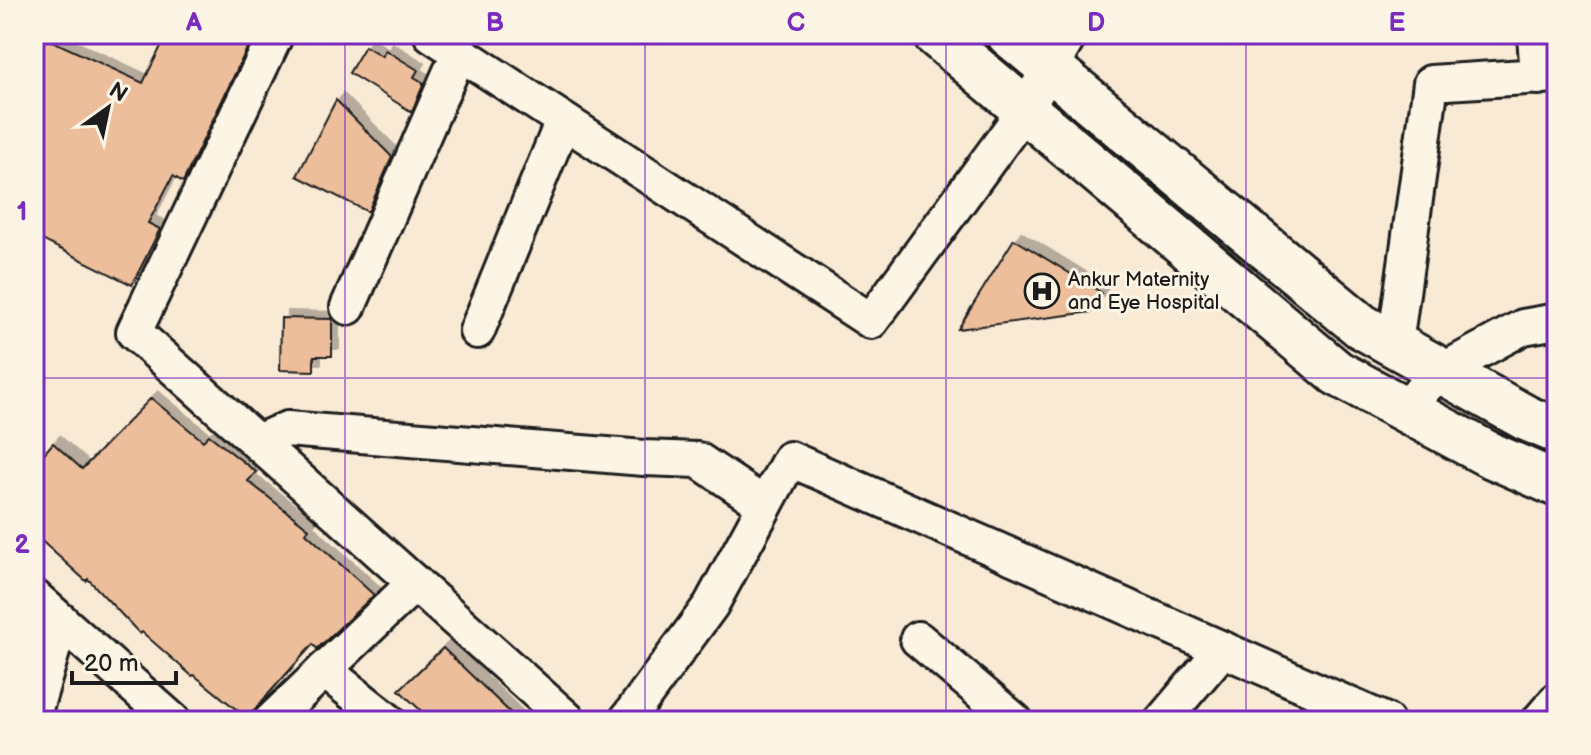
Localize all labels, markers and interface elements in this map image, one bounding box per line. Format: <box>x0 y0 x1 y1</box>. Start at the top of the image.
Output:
text: A <box>185 8 202 39</box>
text: B <box>486 8 504 39</box>
text: C <box>787 8 805 39</box>
text: D <box>1087 8 1105 39</box>
text: E <box>1389 8 1406 39</box>
north arrow <box>68 68 148 148</box>
text: N <box>104 77 132 108</box>
text: 1 <box>17 197 27 228</box>
place label: Ankur Maternity and Eye Hospital <box>1068 268 1219 315</box>
hospital icon: Ankur Maternity and Eye Hospital <box>1023 272 1061 310</box>
text: 2 <box>14 530 30 561</box>
scale bar <box>72 635 176 685</box>
text: 20 m <box>84 649 139 678</box>

